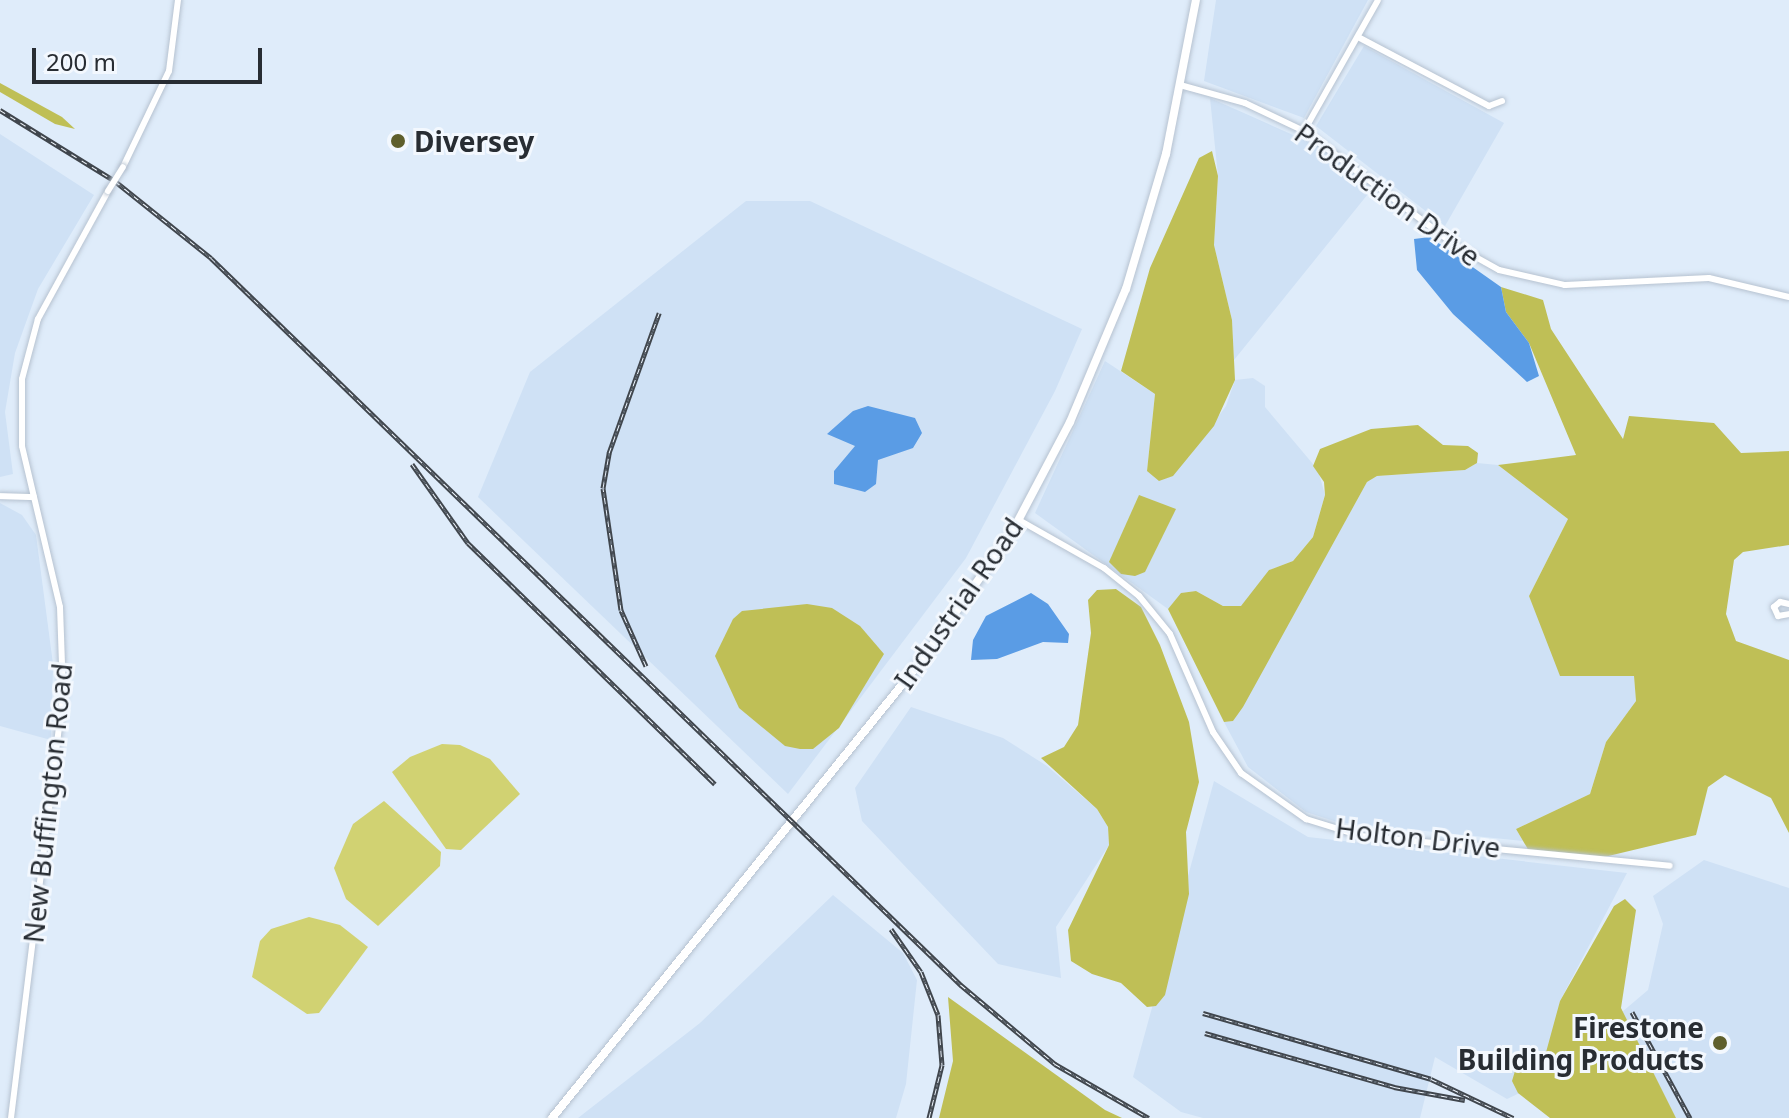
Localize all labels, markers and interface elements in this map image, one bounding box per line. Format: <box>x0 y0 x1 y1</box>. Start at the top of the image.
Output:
scale bar <box>36 32 266 82</box>
text: 200 m <box>46 45 116 78</box>
street label: Production Drive <box>1289 115 1487 273</box>
place label: Diversey <box>414 124 534 158</box>
marker: Diversey <box>389 132 407 150</box>
street label: Industrial Road <box>887 511 1029 695</box>
street label: New Buffington Road <box>16 661 78 945</box>
street label: Holton Drive <box>1334 810 1502 864</box>
place label: Firestone Building Products <box>1458 1010 1704 1076</box>
marker: Firestone Building Products <box>1711 1034 1729 1052</box>

